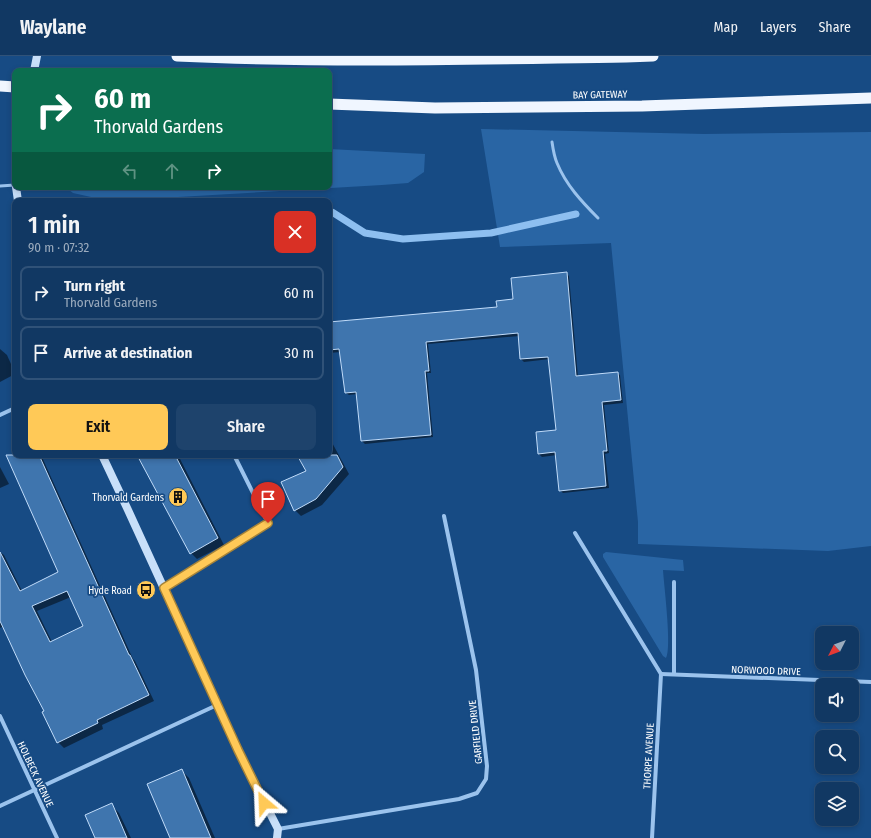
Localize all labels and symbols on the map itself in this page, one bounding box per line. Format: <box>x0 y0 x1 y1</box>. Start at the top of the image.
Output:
street label: BAY GATEWAY <box>573 89 627 101</box>
pin <box>251 482 285 523</box>
building icon: Thorvald Gardens <box>167 486 189 508</box>
place label: Thorvald Gardens <box>92 492 164 504</box>
bus stop icon: Hyde Road <box>135 579 157 601</box>
place label: Hyde Road <box>88 585 132 597</box>
north arrow <box>815 626 859 670</box>
street label: NORWOOD DRIVE <box>731 664 801 678</box>
street label: GARFIELD DRIVE <box>467 699 485 765</box>
street label: THORPE AVENUE <box>641 722 657 789</box>
street label: HOLBECK AVENUE <box>15 740 56 809</box>
position arrow <box>243 782 285 824</box>

